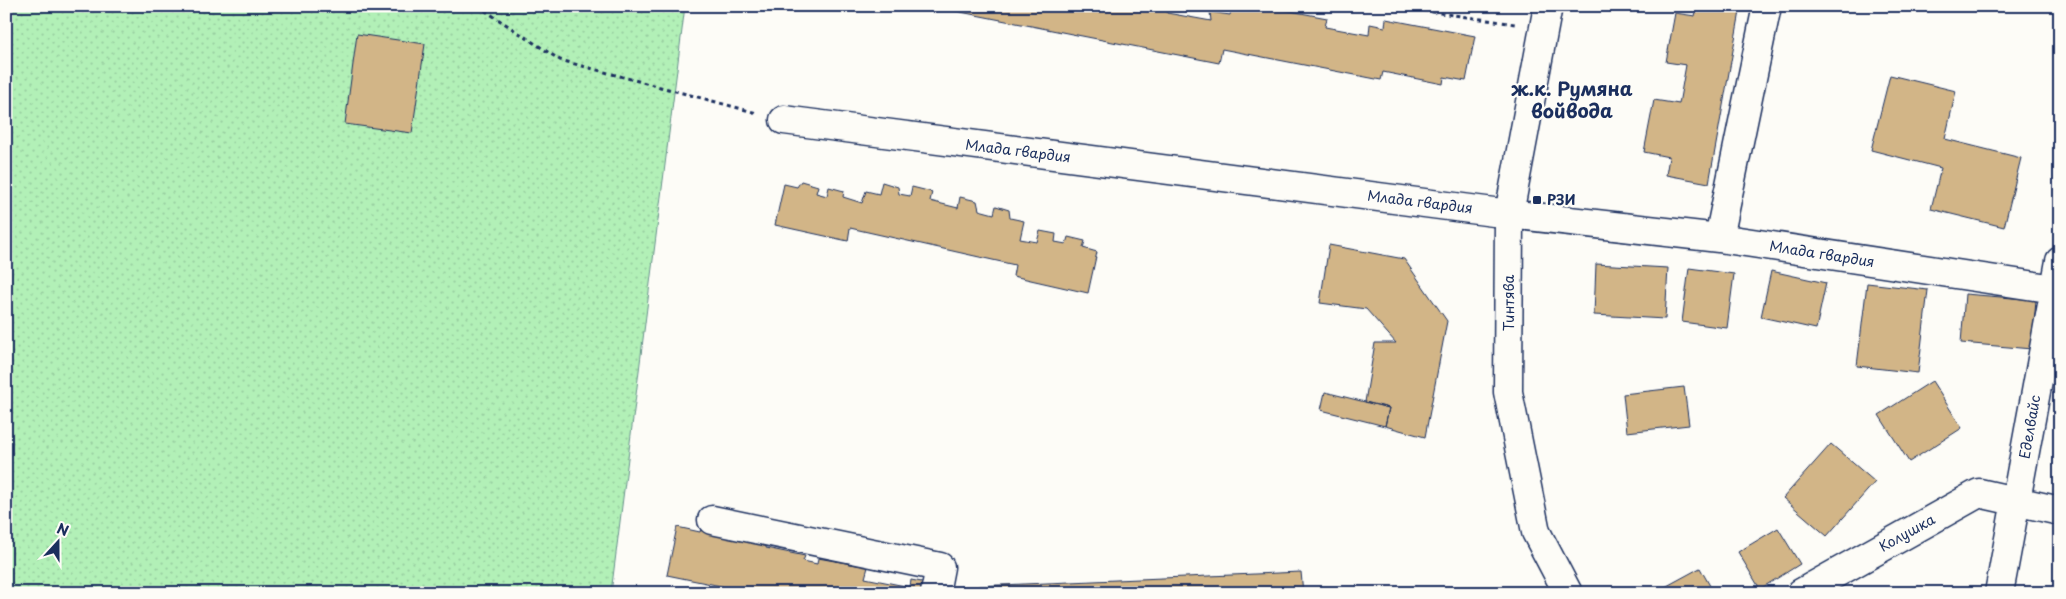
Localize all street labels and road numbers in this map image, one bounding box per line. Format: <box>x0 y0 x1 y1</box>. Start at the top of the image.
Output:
street label: Млада гвардия <box>964 134 1072 167</box>
street label: Млада гвардия <box>1366 185 1474 218</box>
street label: Млада гвардия <box>1768 235 1876 272</box>
street label: Тинтява <box>1498 274 1519 331</box>
street label: Еделвайс <box>2014 393 2045 460</box>
street label: Колушка <box>1875 508 1939 557</box>

